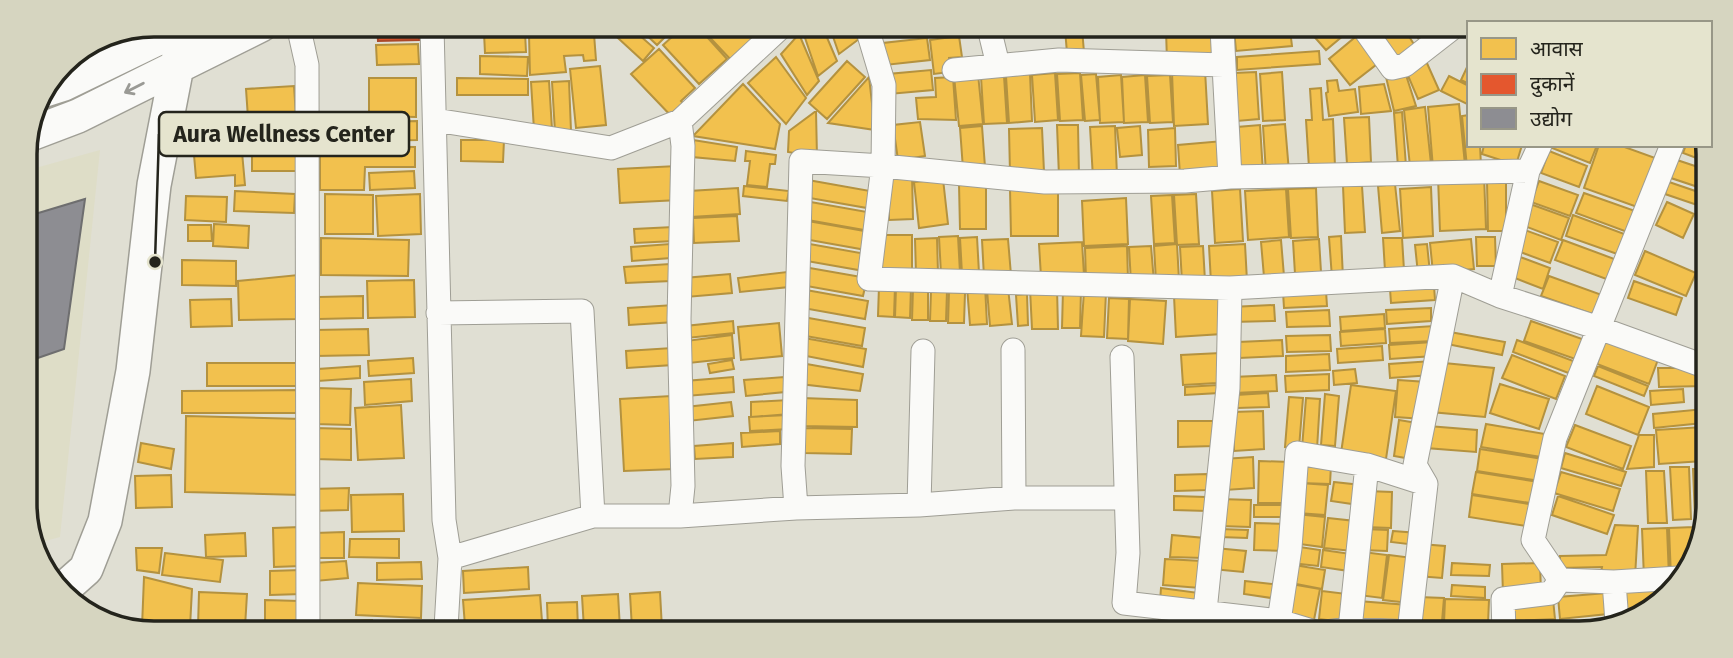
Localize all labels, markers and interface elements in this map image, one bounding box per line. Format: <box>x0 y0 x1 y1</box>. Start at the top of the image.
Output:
legend <box>1467 21 1712 147</box>
text: आवास <box>1530 36 1584 62</box>
text: दुकानें <box>1530 71 1575 98</box>
one-way arrow <box>124 82 145 96</box>
text: उद्योग <box>1530 106 1573 132</box>
callout: Aura Wellness Center <box>159 112 409 156</box>
text: Aura Wellness Center <box>172 120 395 148</box>

